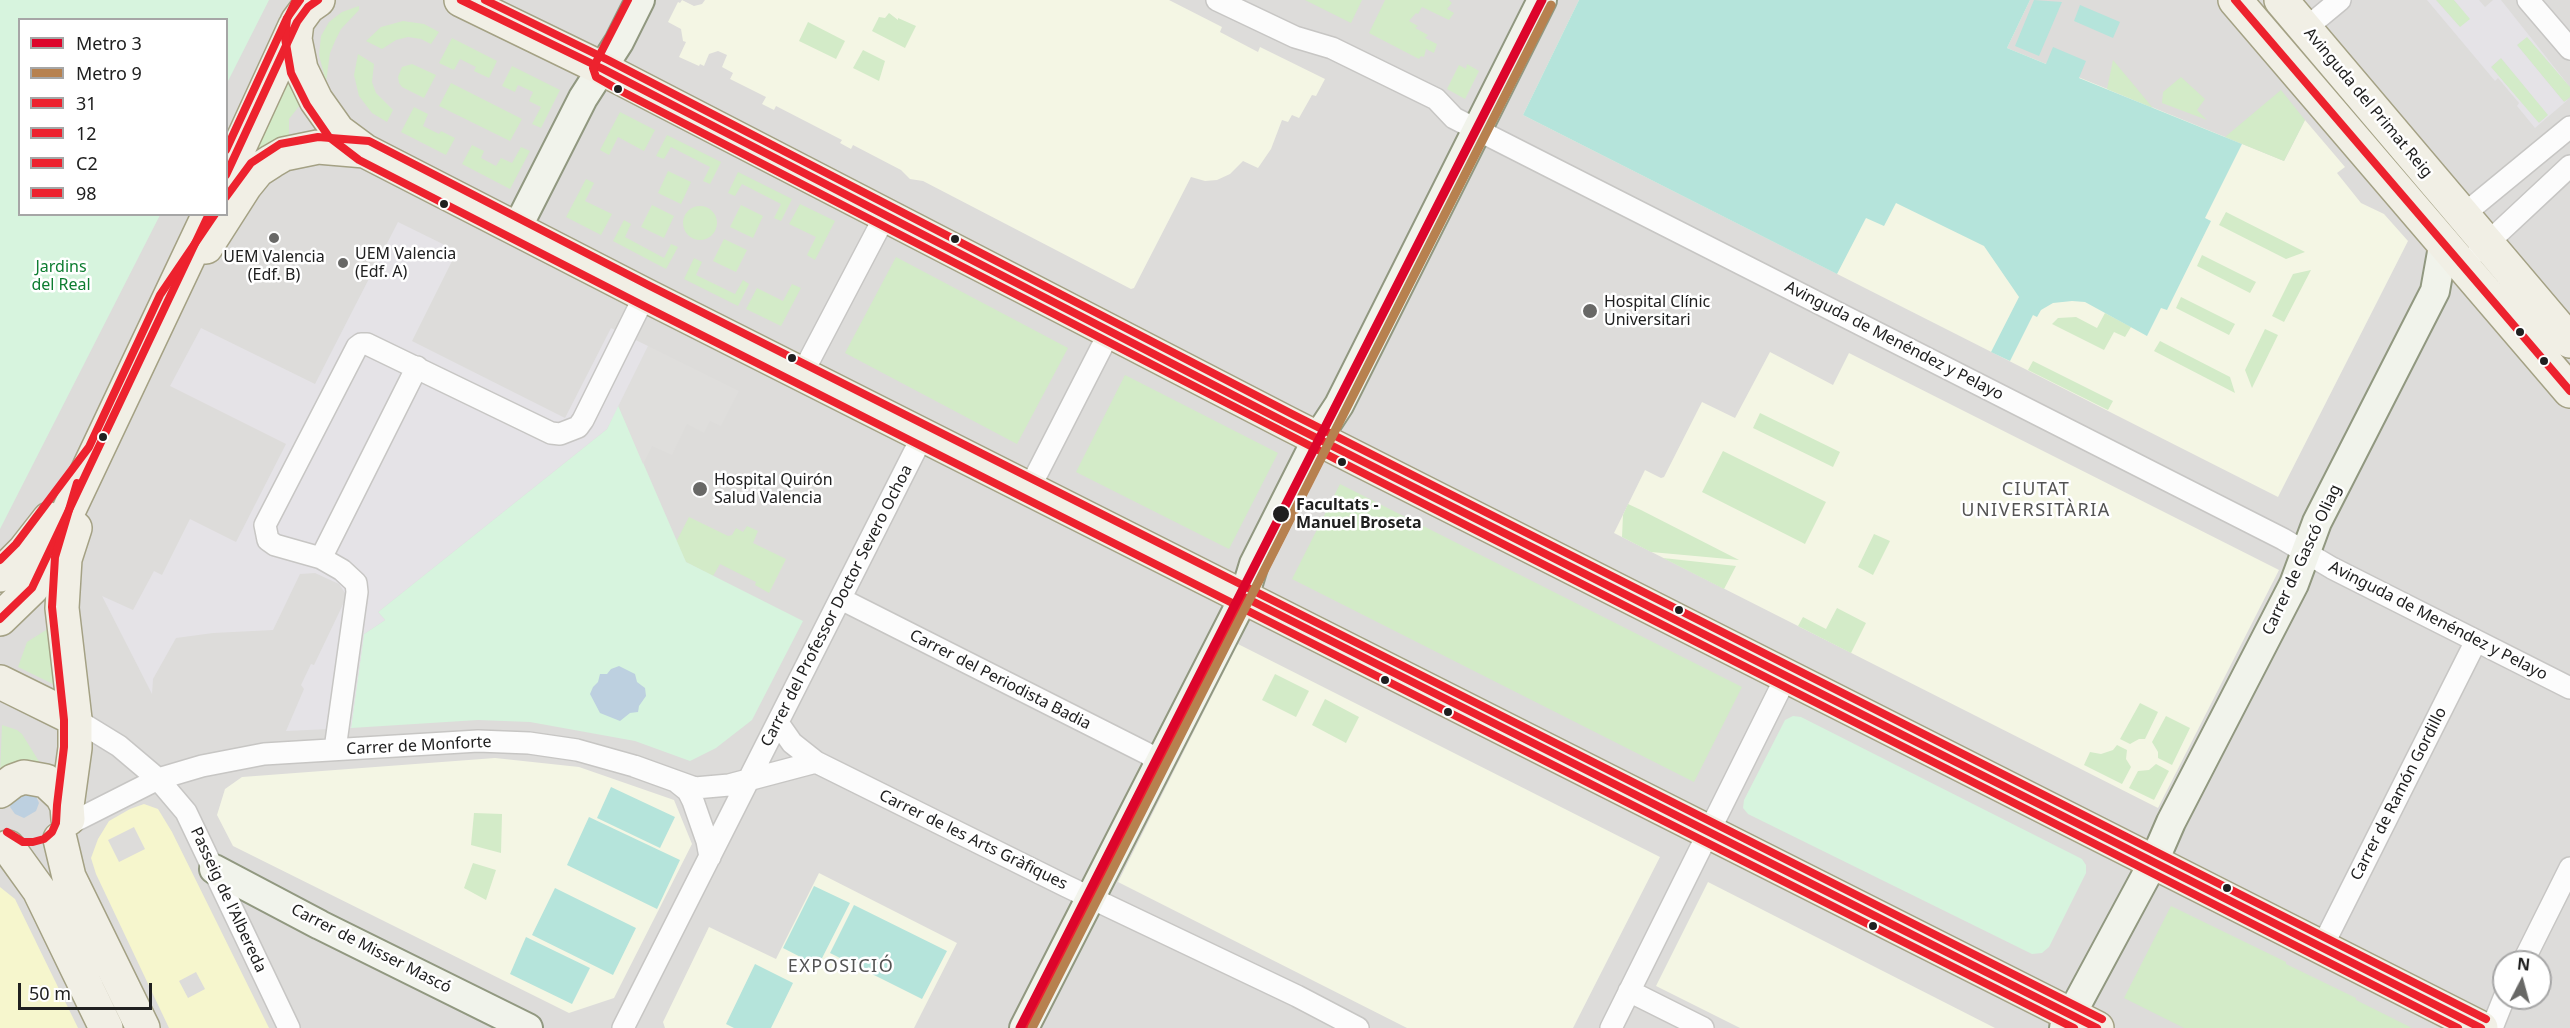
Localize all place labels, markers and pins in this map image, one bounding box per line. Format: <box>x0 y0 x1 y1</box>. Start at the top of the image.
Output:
unlabelled marker <box>612 83 624 95</box>
unlabelled marker <box>438 198 450 210</box>
marker: UEM Valencia (Edf. B) <box>267 231 281 245</box>
unlabelled marker <box>949 233 961 245</box>
place label: UEM Valencia (Edf. A) <box>355 244 456 282</box>
place label: UEM Valencia (Edf. B) <box>223 247 325 285</box>
marker: UEM Valencia (Edf. A) <box>336 256 350 270</box>
place label: Hospital Clínic Universitari <box>1604 292 1710 330</box>
marker: Hospital Clínic Universitari <box>1581 302 1599 320</box>
unlabelled marker <box>2514 326 2526 338</box>
unlabelled marker <box>786 352 798 364</box>
unlabelled marker <box>2538 355 2550 367</box>
unlabelled marker <box>97 431 109 443</box>
unlabelled marker <box>1336 456 1348 468</box>
place label: Hospital Quirón Salud Valencia <box>714 470 833 508</box>
marker: Hospital Quirón Salud Valencia <box>691 480 709 498</box>
place label: Facultats - Manuel Broseta <box>1296 495 1422 533</box>
marker: Facultats - Manuel Broseta <box>1271 504 1291 524</box>
unlabelled marker <box>1673 604 1685 616</box>
unlabelled marker <box>1379 674 1391 686</box>
unlabelled marker <box>1442 706 1454 718</box>
unlabelled marker <box>2221 882 2233 894</box>
unlabelled marker <box>1867 920 1879 932</box>

